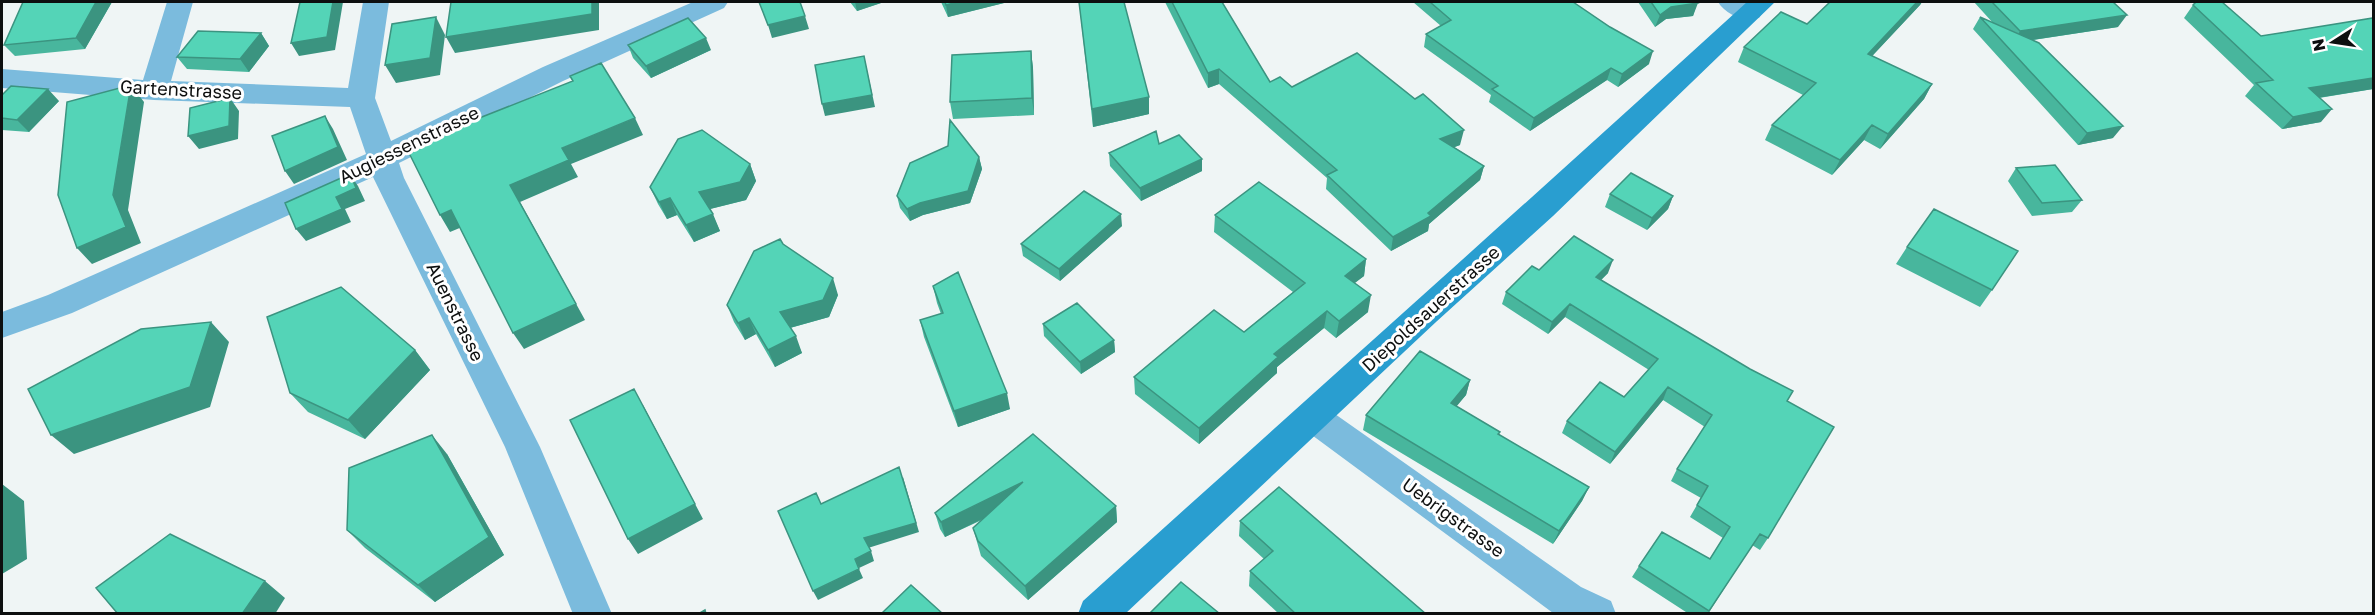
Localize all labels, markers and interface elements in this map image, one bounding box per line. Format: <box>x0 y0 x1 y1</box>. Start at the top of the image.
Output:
north arrow <box>2303 12 2363 72</box>
text: N <box>2307 37 2329 53</box>
street label: Gartenstrasse <box>119 75 243 103</box>
street label: Augiessenstrasse <box>335 101 482 187</box>
street label: Diepoldsauerstrasse <box>1357 241 1504 376</box>
street label: Auenstrasse <box>422 258 489 365</box>
street label: Uebrigstrasse <box>1398 473 1509 562</box>

